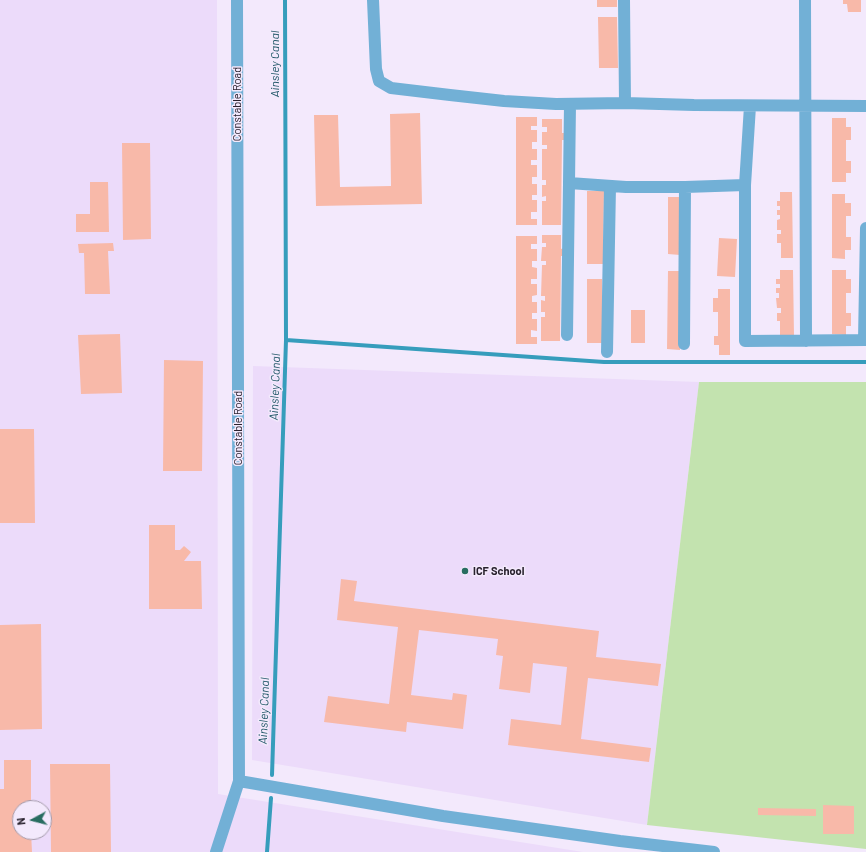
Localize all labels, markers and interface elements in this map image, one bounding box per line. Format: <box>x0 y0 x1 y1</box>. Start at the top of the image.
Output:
water label: Ainsley Canal <box>268 31 282 97</box>
street label: Constable Road <box>230 67 244 141</box>
water label: Ainsley Canal <box>267 353 283 421</box>
street label: Constable Road <box>231 391 245 465</box>
place label: ICF School <box>473 564 524 578</box>
marker: ICF School <box>460 566 470 576</box>
water label: Ainsley Canal <box>256 677 272 745</box>
north arrow <box>12 800 52 840</box>
text: N <box>14 817 27 826</box>

